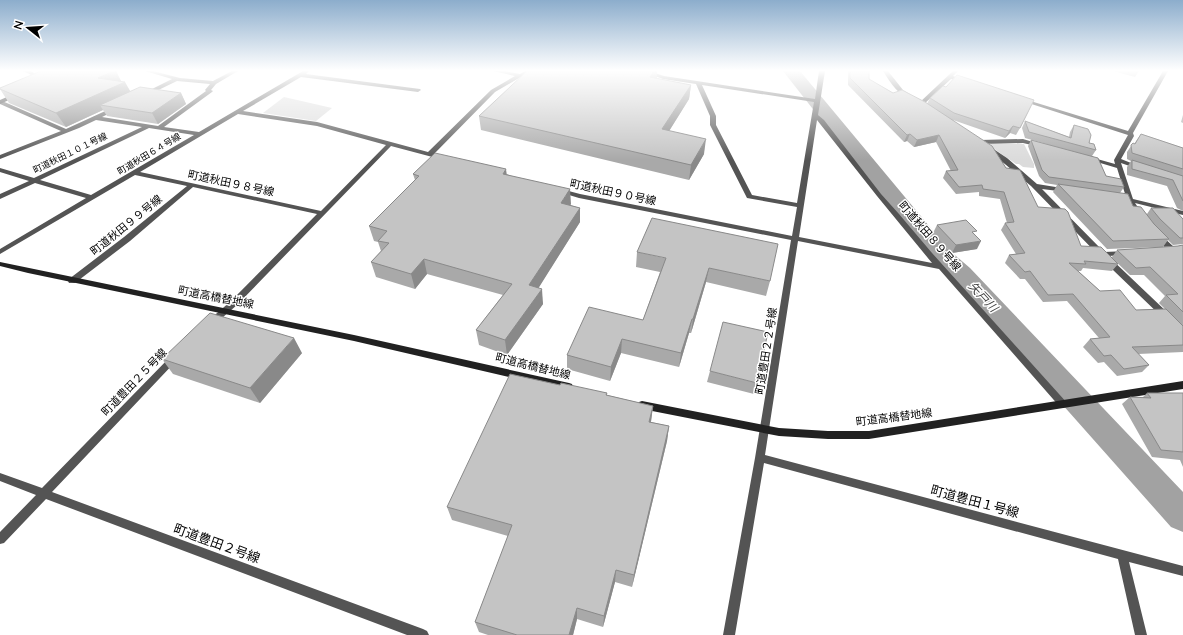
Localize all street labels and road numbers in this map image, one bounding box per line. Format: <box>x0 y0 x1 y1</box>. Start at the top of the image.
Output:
street label: 町道秋田１０１号線 <box>31 129 109 175</box>
street label: 町道秋田６４号線 <box>115 130 183 177</box>
street label: 町道秋田９８号線 <box>187 167 275 198</box>
street label: 町道秋田９０号線 <box>569 176 657 207</box>
street label: 町道秋田９９号線 <box>87 192 164 257</box>
street label: 町道秋田８９号線 <box>897 198 964 273</box>
street label: 町道高橋替地線 <box>177 283 255 310</box>
street label: 町道豊田２２号線 <box>752 306 779 395</box>
street label: 町道豊田２５号線 <box>98 345 169 418</box>
street label: 町道高橋替地線 <box>494 350 572 381</box>
street label: 町道高橋替地線 <box>855 405 933 428</box>
street label: 町道豊田１号線 <box>929 481 1021 521</box>
street label: 町道豊田２号線 <box>172 520 262 566</box>

